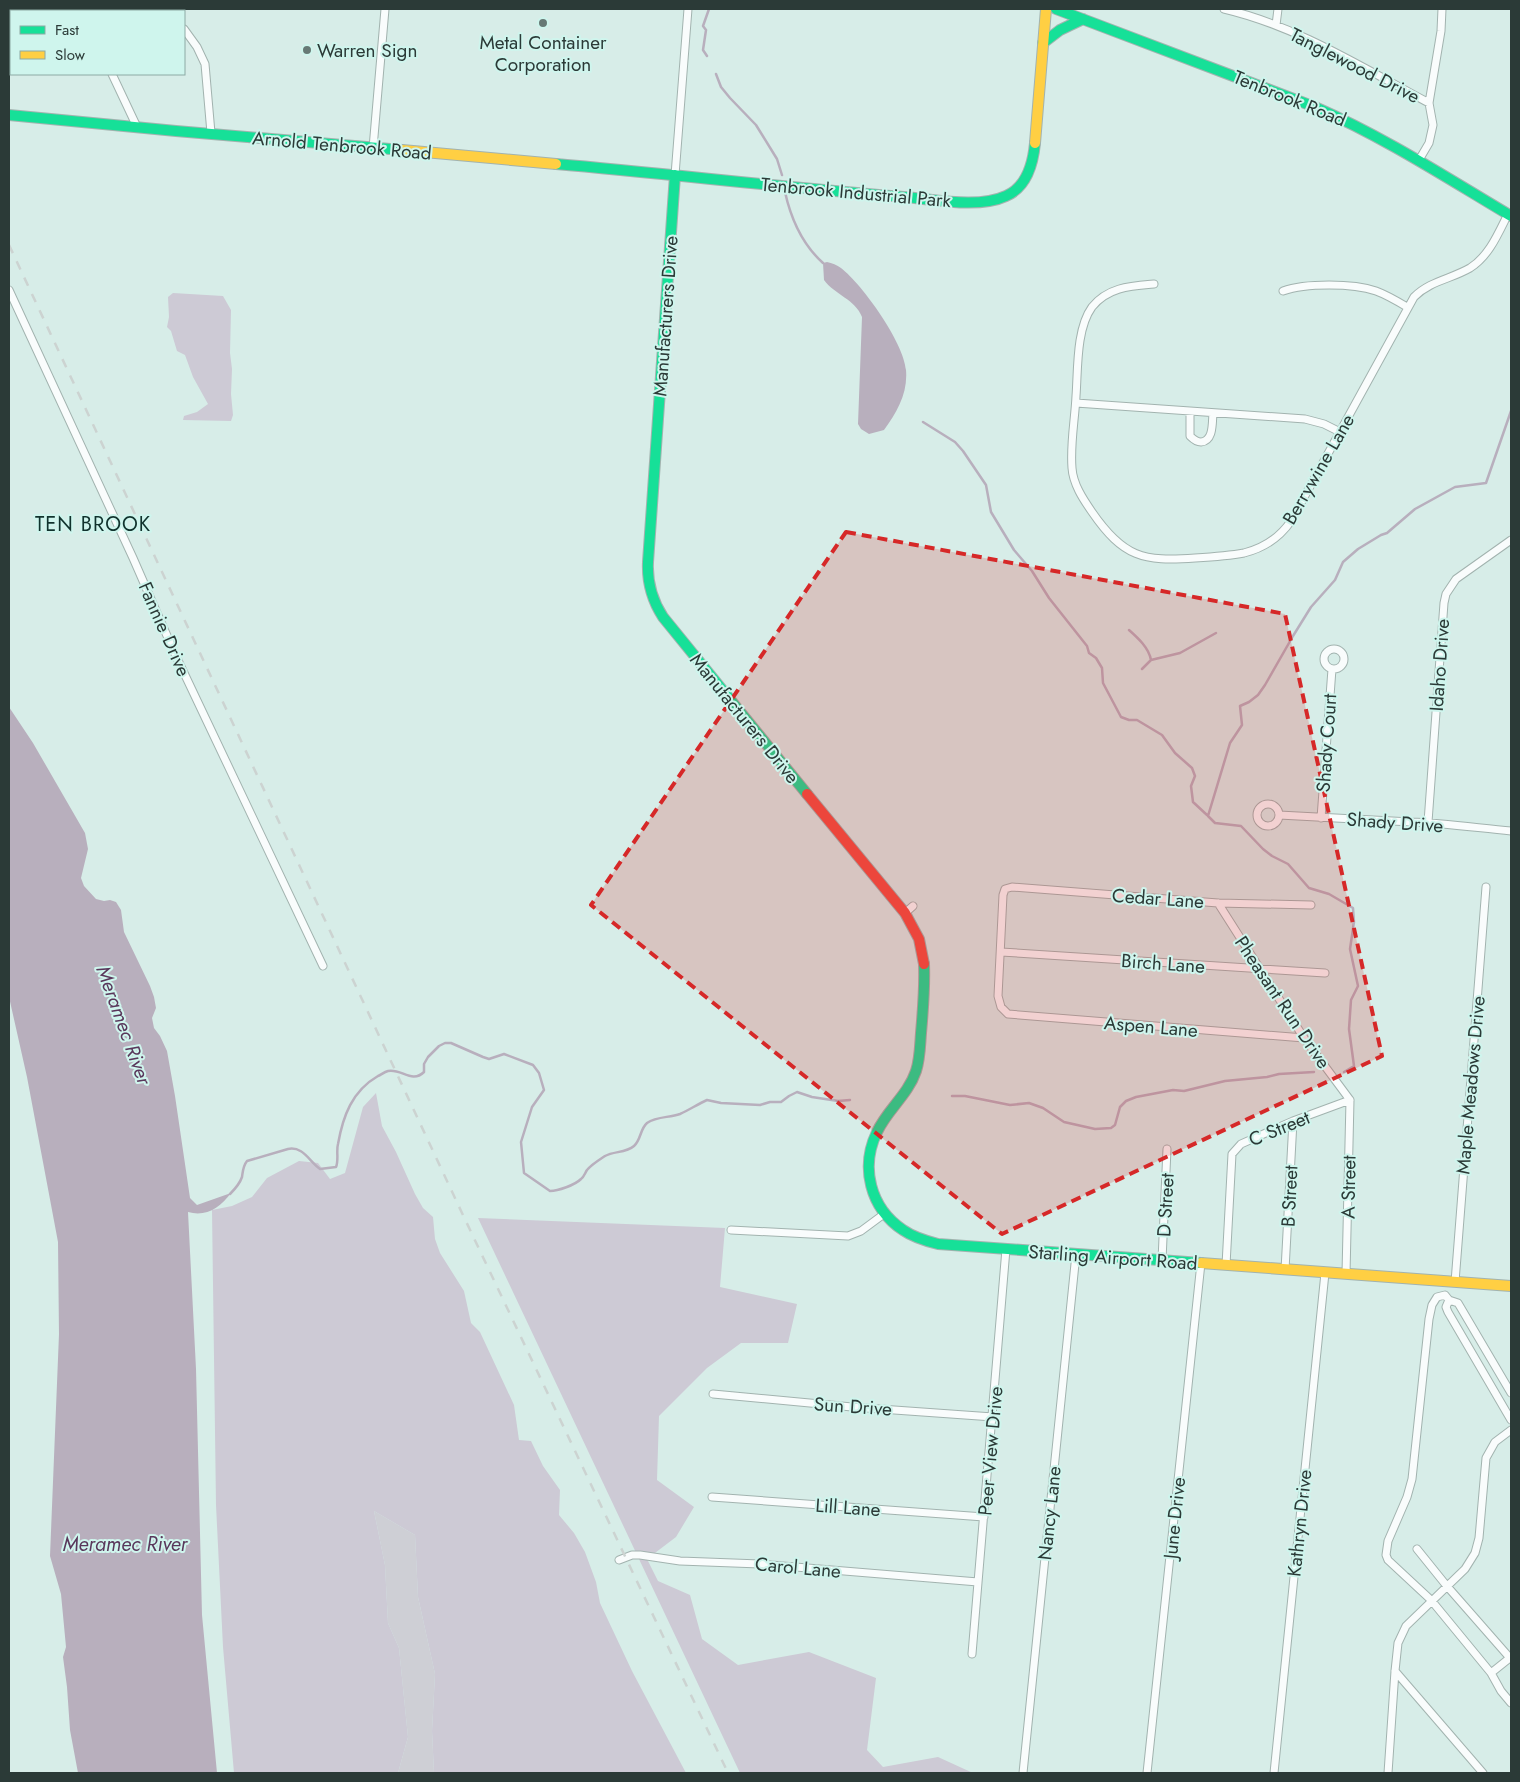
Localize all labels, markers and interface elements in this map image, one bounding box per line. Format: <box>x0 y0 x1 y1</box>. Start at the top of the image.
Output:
legend <box>10 10 185 75</box>
marker: Metal Container Corporation <box>537 17 549 29</box>
text: Fast <box>55 19 79 41</box>
street label: Tanglewood Drive <box>1285 21 1425 110</box>
place label: Metal Container Corporation <box>479 29 607 78</box>
place label: Warren Sign <box>317 37 417 64</box>
text: Slow <box>55 44 86 66</box>
marker: Warren Sign <box>301 44 313 56</box>
street label: Tenbrook Road <box>1229 64 1350 133</box>
street label: Arnold Tenbrook Road <box>251 124 433 167</box>
street label: Tenbrook Industrial Park <box>760 171 953 214</box>
street label: Manufacturers Drive <box>646 235 685 397</box>
street label: Berrywine Lane <box>1276 409 1361 530</box>
district label: TEN BROOK <box>35 510 151 539</box>
street label: Fannie Drive <box>132 578 197 681</box>
street label: Idaho Drive <box>1423 618 1456 712</box>
street label: Manufacturers Drive <box>684 647 806 789</box>
street label: Shady Court <box>1310 692 1343 793</box>
street label: Shady Drive <box>1346 806 1444 839</box>
street label: Cedar Lane <box>1111 882 1205 915</box>
street label: Pheasant Run Drive <box>1228 931 1337 1074</box>
street label: Birch Lane <box>1120 947 1206 980</box>
water label: Meramec River <box>89 962 159 1090</box>
street label: Maple Meadows Drive <box>1449 995 1492 1175</box>
street label: Aspen Lane <box>1103 1009 1199 1044</box>
street label: C Street <box>1244 1104 1314 1153</box>
street label: A Street <box>1334 1155 1363 1219</box>
street label: B Street <box>1274 1164 1305 1228</box>
street label: D Street <box>1150 1172 1181 1238</box>
street label: Starling Airport Road <box>1028 1238 1198 1277</box>
street label: Peer View Drive <box>971 1385 1010 1517</box>
street label: Sun Drive <box>813 1390 893 1423</box>
street label: Nancy Lane <box>1031 1464 1068 1561</box>
street label: Kathryn Drive <box>1280 1468 1319 1578</box>
street label: June Drive <box>1156 1476 1192 1563</box>
street label: Lill Lane <box>814 1492 882 1523</box>
water label: Meramec River <box>63 1530 189 1559</box>
street label: Carol Lane <box>754 1550 842 1585</box>

